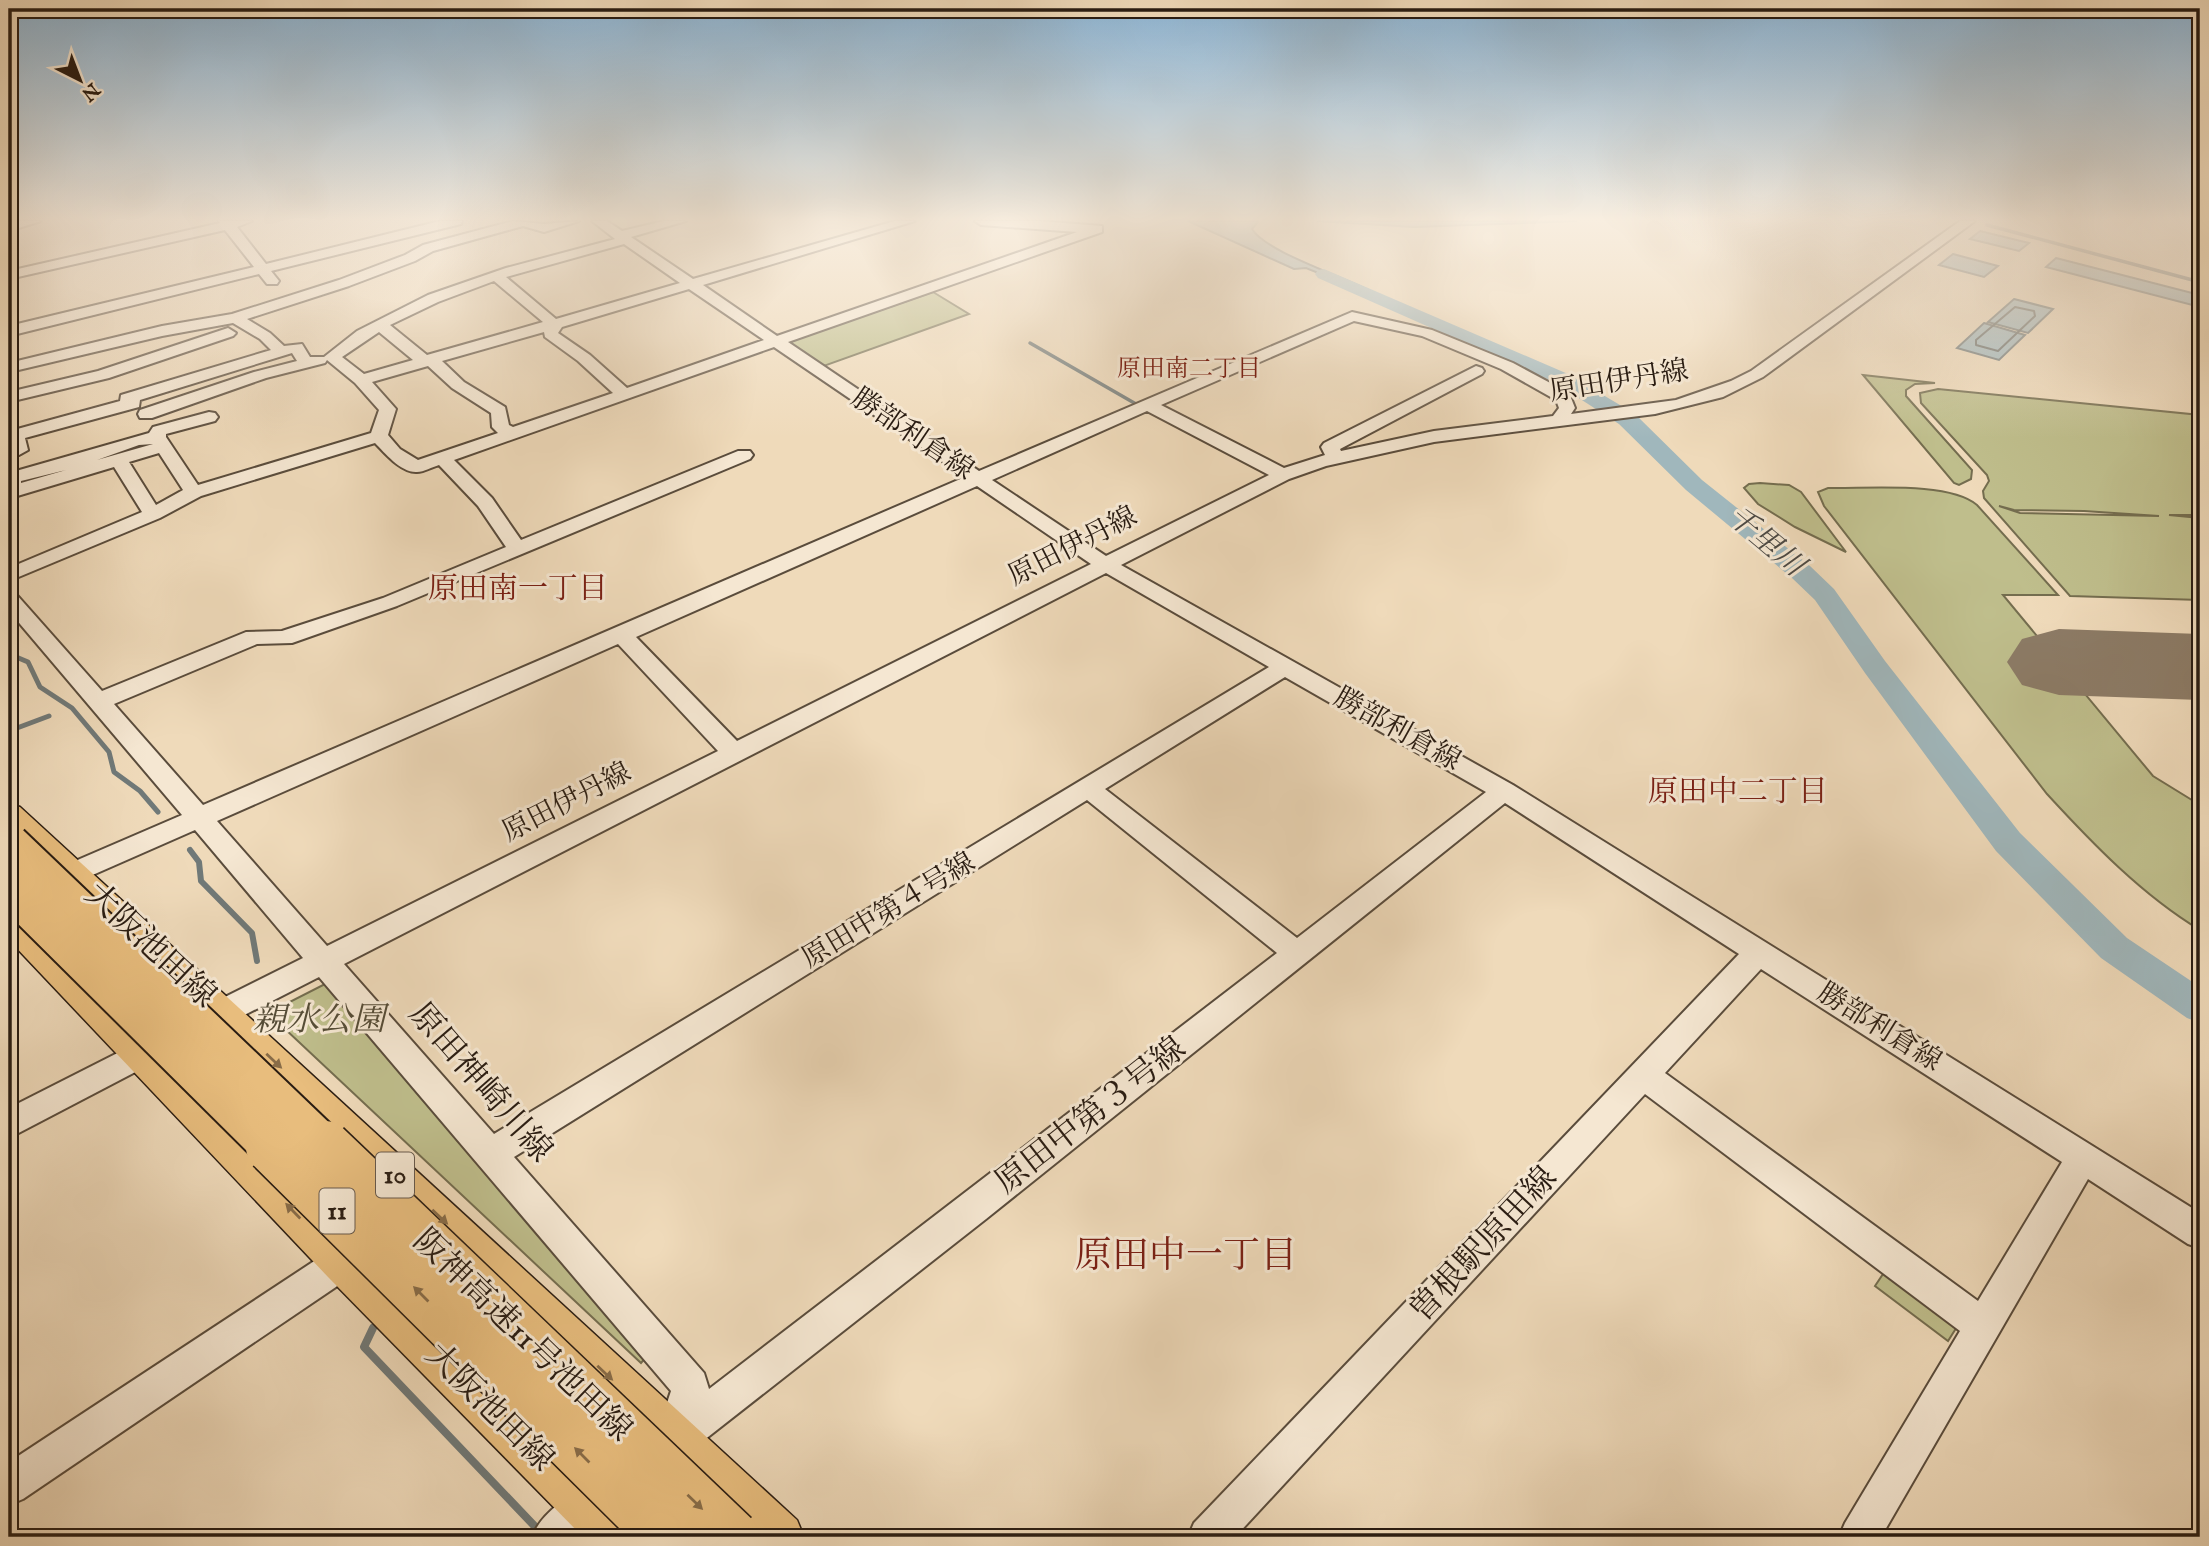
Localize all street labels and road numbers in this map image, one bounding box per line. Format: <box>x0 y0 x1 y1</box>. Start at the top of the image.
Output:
street label: 原田伊丹線 <box>1547 354 1691 410</box>
street label: 勝部利倉線 <box>844 381 980 489</box>
street label: 原田伊丹線 <box>1003 500 1143 594</box>
street label: 勝部利倉線 <box>1327 681 1467 779</box>
street label: 原田伊丹線 <box>497 756 637 850</box>
street label: 原田中第４号線 <box>796 846 982 976</box>
street label: 大阪池田線 <box>75 874 225 1018</box>
street label: 勝部利倉線 <box>1810 976 1948 1080</box>
street label: 原田神崎川線 <box>399 995 561 1171</box>
street label: 原田中第３号線 <box>987 1028 1195 1204</box>
road number: 10 <box>376 1152 414 1198</box>
street label: 曽根駅原田線 <box>1401 1158 1567 1332</box>
road number: 11 <box>320 1188 354 1234</box>
street label: 阪神高速11号池田線 <box>404 1221 640 1451</box>
street label: 大阪池田線 <box>416 1335 562 1481</box>

